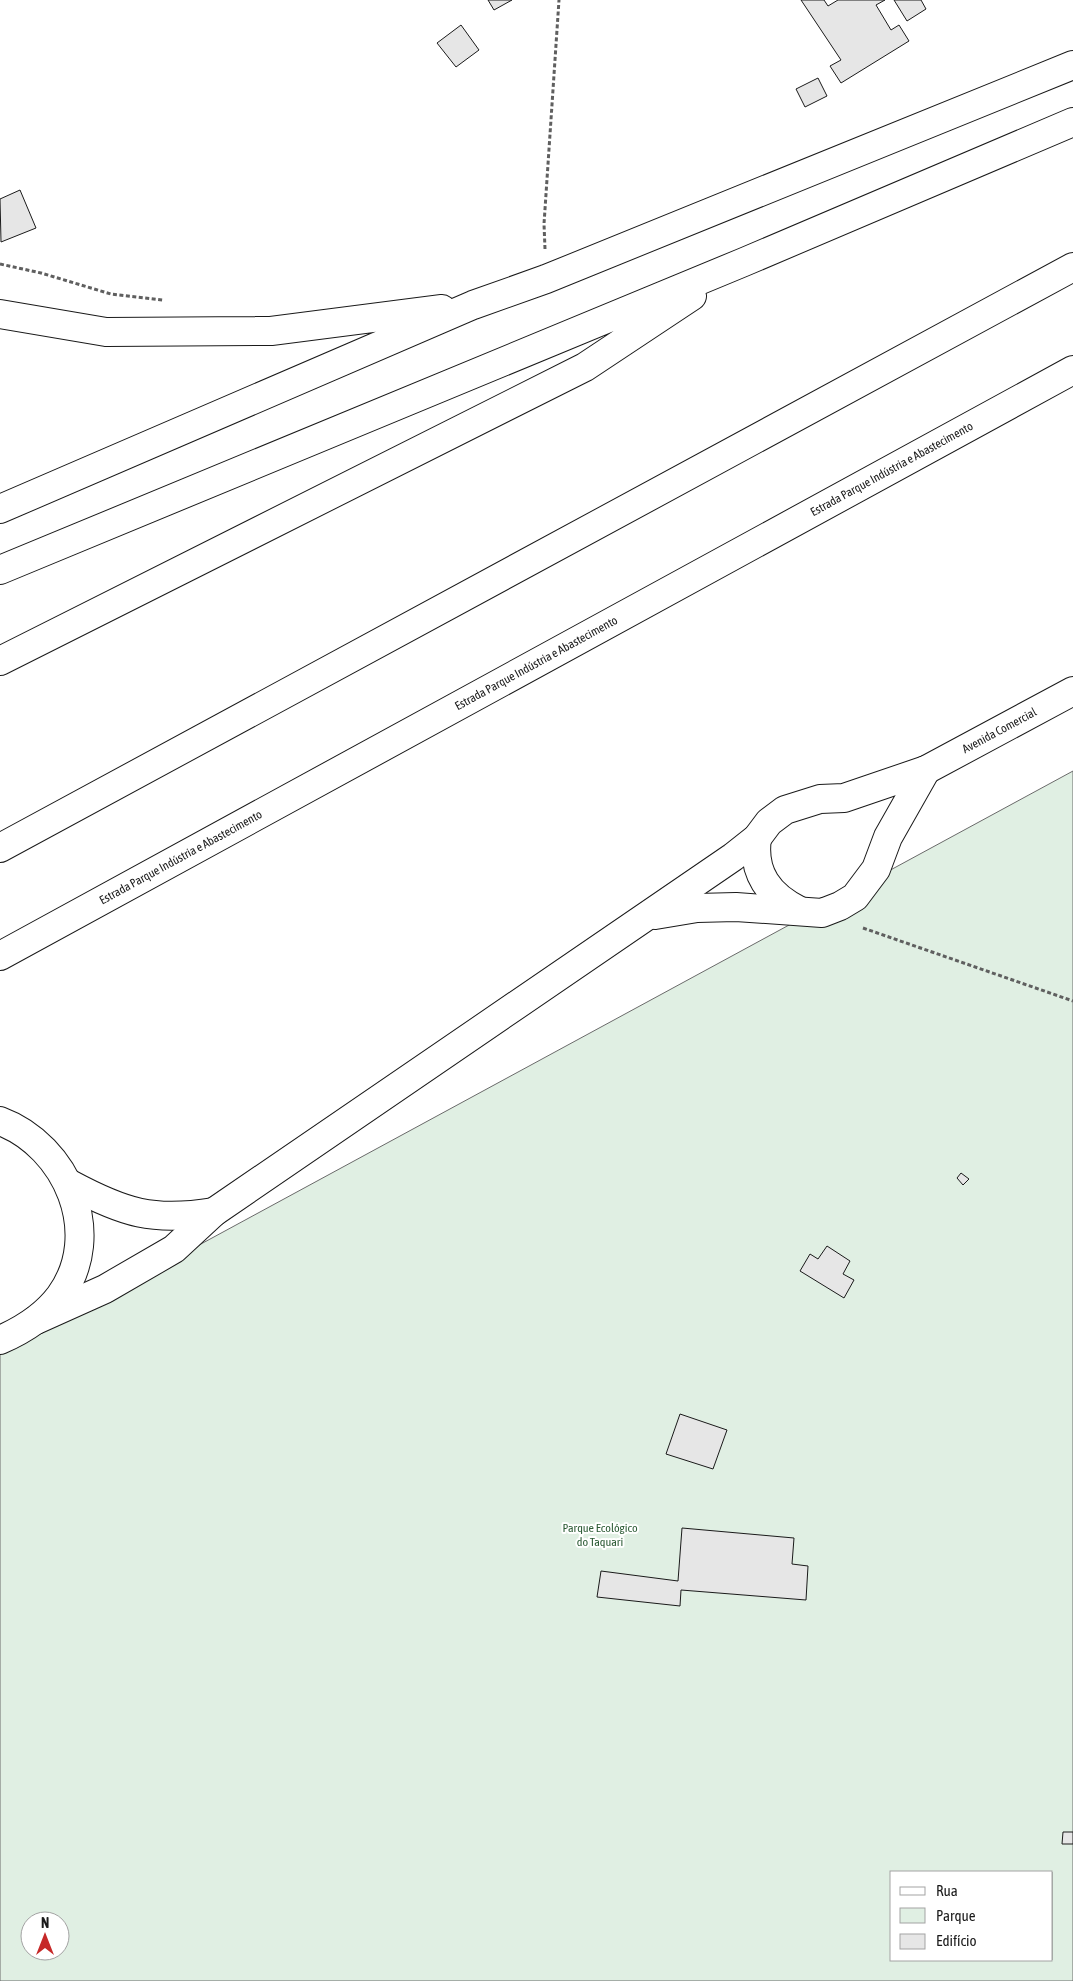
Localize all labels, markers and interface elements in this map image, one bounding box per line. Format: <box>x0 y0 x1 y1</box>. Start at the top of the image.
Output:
street label: Estrada Parque Indústria e Abastecimento <box>808 419 976 519</box>
street label: Estrada Parque Indústria e Abastecimento <box>453 613 620 713</box>
street label: Avenida Comercial <box>960 704 1040 756</box>
street label: Estrada Parque Indústria e Abastecimento <box>97 807 265 907</box>
park label: Parque Ecológico do Taquari <box>562 1521 638 1549</box>
legend <box>890 1871 1053 1961</box>
text: Rua <box>936 1882 958 1899</box>
text: Parque <box>936 1907 976 1924</box>
north arrow <box>20 1911 70 1961</box>
text: N <box>41 1915 49 1931</box>
text: Edifício <box>936 1932 977 1949</box>

